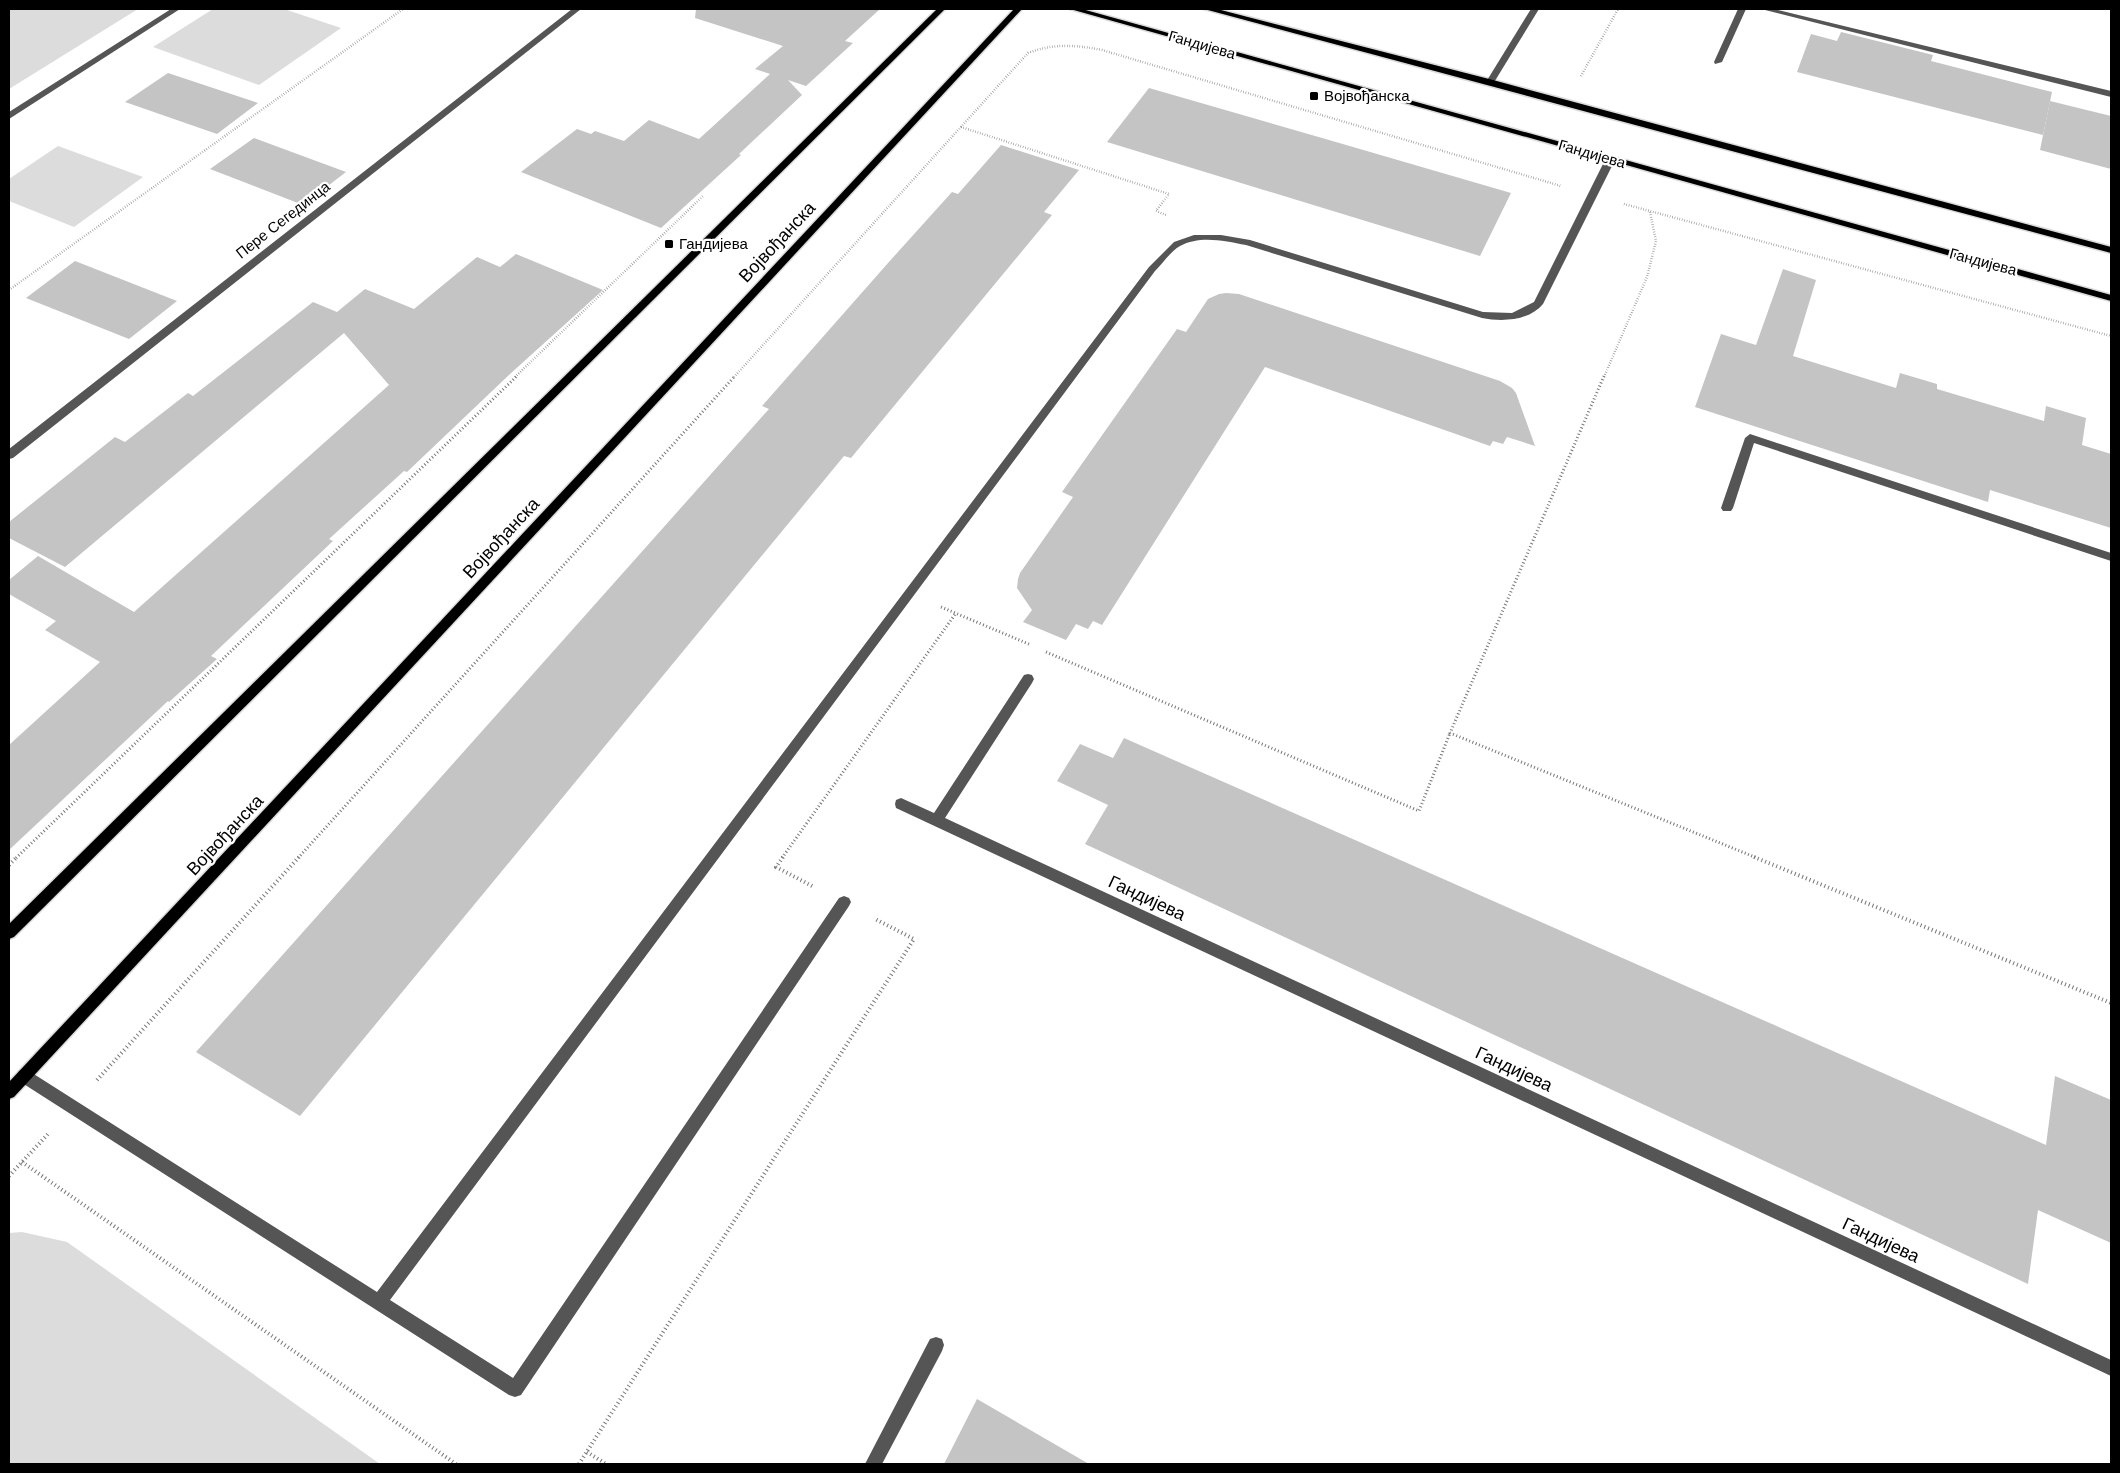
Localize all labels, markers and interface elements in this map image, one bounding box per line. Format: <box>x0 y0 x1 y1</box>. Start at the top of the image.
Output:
street label: Гандијева <box>1166 26 1238 64</box>
place label: Војвођанска <box>1324 86 1410 106</box>
marker: Војвођанска <box>1308 90 1320 102</box>
street label: Гандијева <box>1556 135 1628 173</box>
street label: Пере Сегединца <box>232 176 335 263</box>
street label: Војвођанска <box>733 196 821 288</box>
place label: Гандијева <box>679 234 749 254</box>
marker: Гандијева <box>663 238 675 250</box>
street label: Гандијева <box>1947 243 2019 281</box>
street label: Војвођанска <box>457 492 545 584</box>
street label: Војвођанска <box>181 789 269 881</box>
street label: Гандијева <box>1104 870 1190 927</box>
street label: Гандијева <box>1471 1041 1557 1098</box>
street label: Гандијева <box>1838 1212 1924 1269</box>

